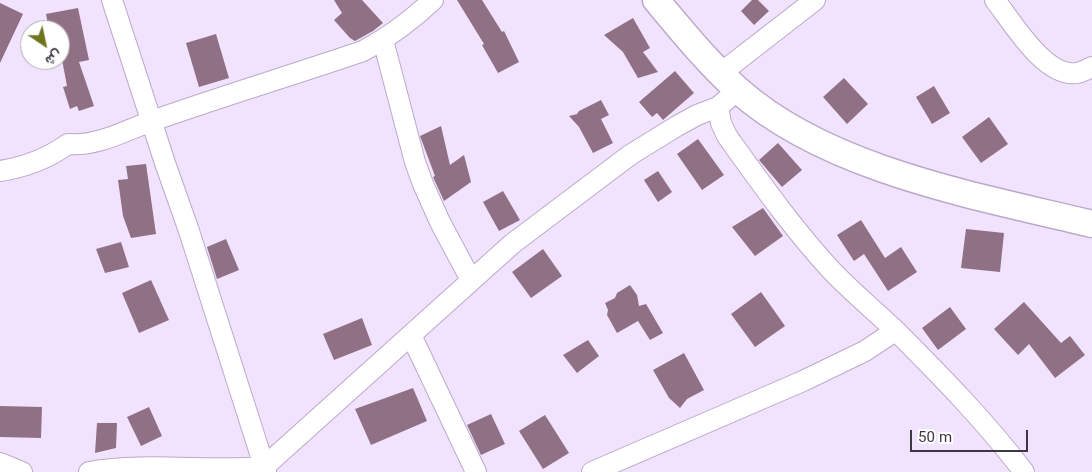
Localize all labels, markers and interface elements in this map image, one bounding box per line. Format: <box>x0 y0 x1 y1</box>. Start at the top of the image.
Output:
north arrow <box>20 20 70 70</box>
text: ش <box>40 43 66 70</box>
scale bar <box>912 420 1030 452</box>
text: 50 m <box>918 427 952 450</box>

